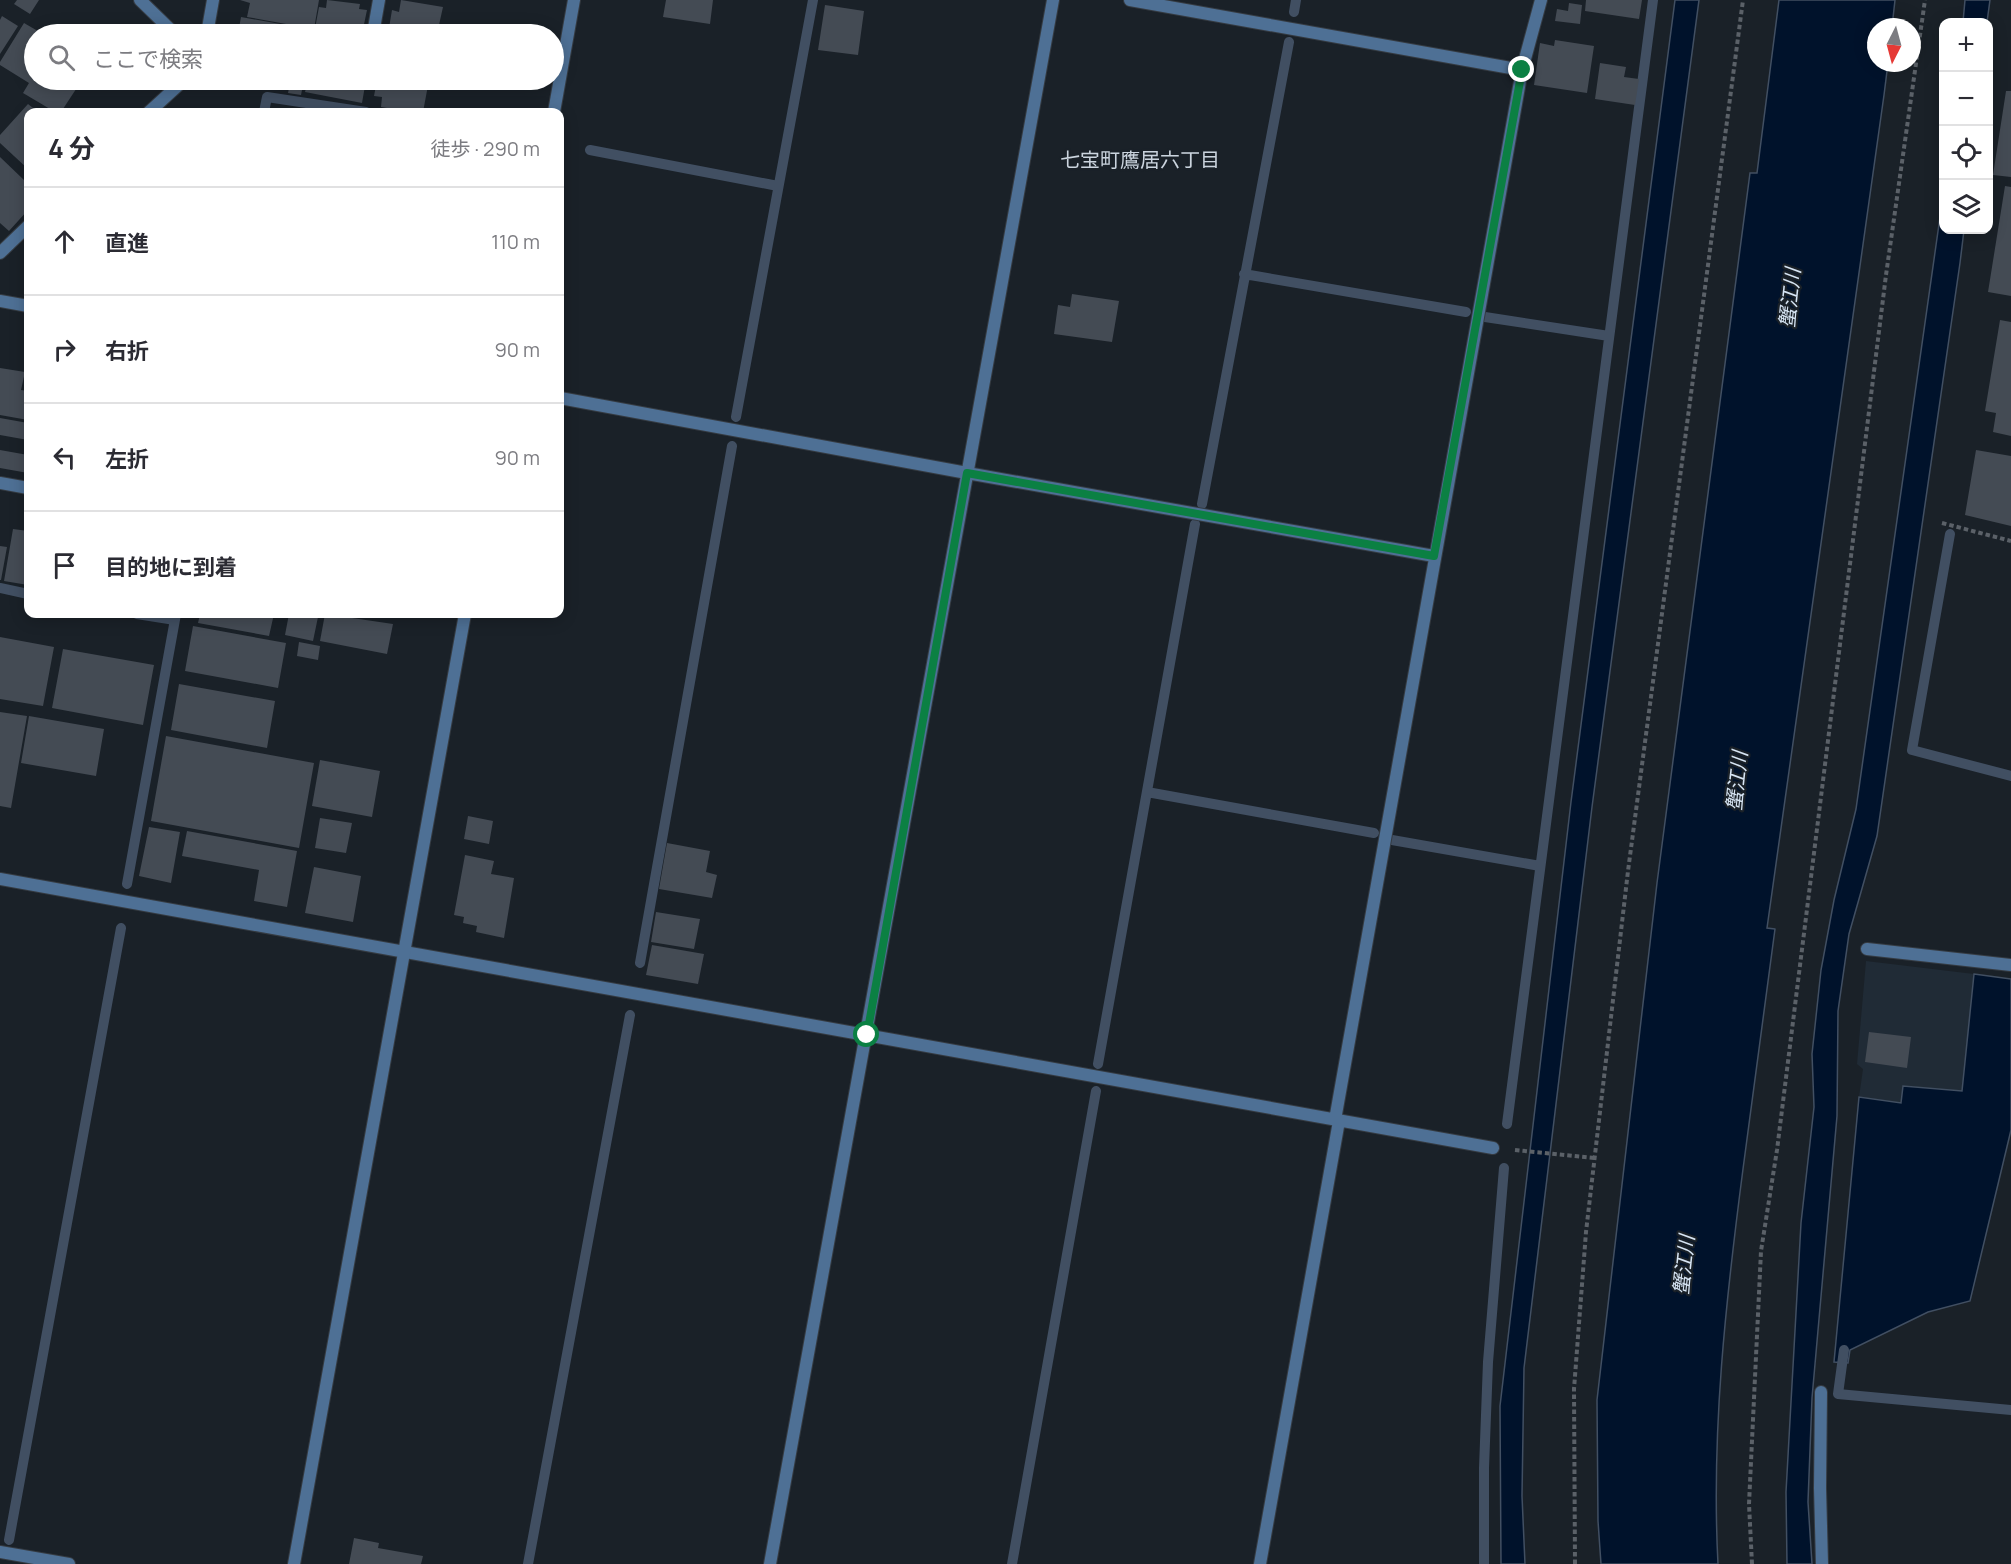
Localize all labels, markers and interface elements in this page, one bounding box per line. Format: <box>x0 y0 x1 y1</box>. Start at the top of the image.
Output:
north arrow <box>1867 18 1921 72</box>
map controls <box>1939 18 1993 234</box>
button: + <box>1939 18 1993 72</box>
search box <box>24 24 564 90</box>
icon: search <box>45 41 78 74</box>
text: ここで検索 <box>93 44 203 74</box>
route end <box>1508 56 1534 82</box>
button: − <box>1939 72 1993 126</box>
button: locate <box>1939 126 1993 180</box>
text: 4 分 <box>48 130 95 166</box>
text: 徒歩 · 290 m <box>431 135 540 162</box>
district label: 七宝町鷹居六丁目 <box>1060 146 1220 173</box>
button: layers <box>1939 180 1993 234</box>
icon: ahead <box>48 225 81 258</box>
text: 直進 <box>105 228 149 258</box>
text: 110 m <box>491 228 540 255</box>
water label: 蟹江川 <box>1773 265 1806 329</box>
icon: right <box>48 333 81 366</box>
text: 右折 <box>105 336 149 366</box>
text: 90 m <box>494 336 540 363</box>
icon: left <box>48 441 81 474</box>
text: 左折 <box>105 444 149 474</box>
text: 90 m <box>494 444 540 471</box>
icon: arrive <box>48 549 81 582</box>
text: 目的地に到着 <box>105 552 237 582</box>
water label: 蟹江川 <box>1720 748 1753 812</box>
route start <box>853 1021 879 1047</box>
water label: 蟹江川 <box>1667 1232 1700 1296</box>

